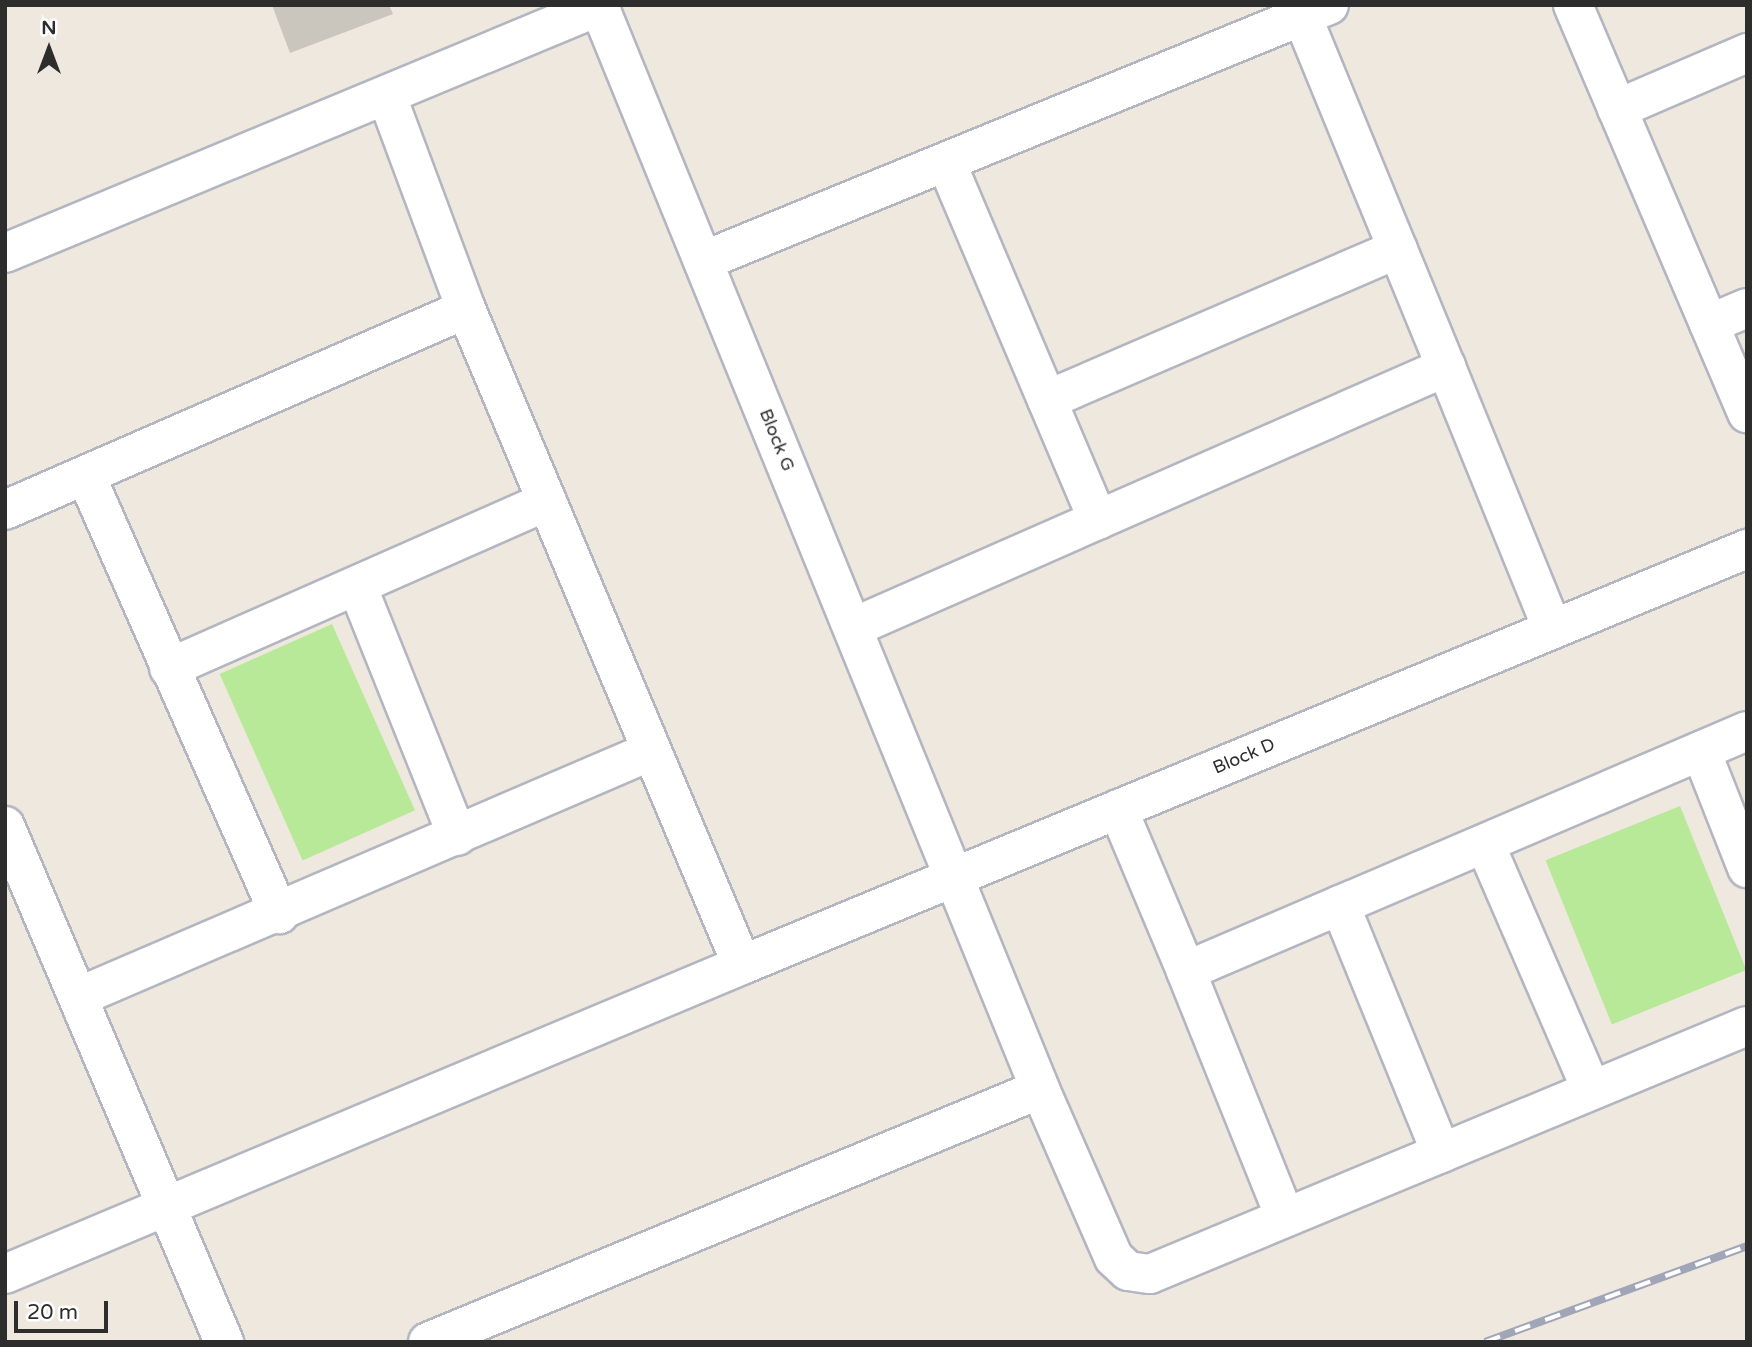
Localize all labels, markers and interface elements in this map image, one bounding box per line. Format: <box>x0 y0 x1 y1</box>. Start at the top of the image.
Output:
north arrow <box>14 14 84 84</box>
text: N <box>41 17 57 39</box>
street label: Block G <box>755 406 799 474</box>
street label: Block D <box>1210 733 1278 779</box>
scale bar <box>18 1288 112 1332</box>
text: 20 m <box>27 1300 78 1325</box>

